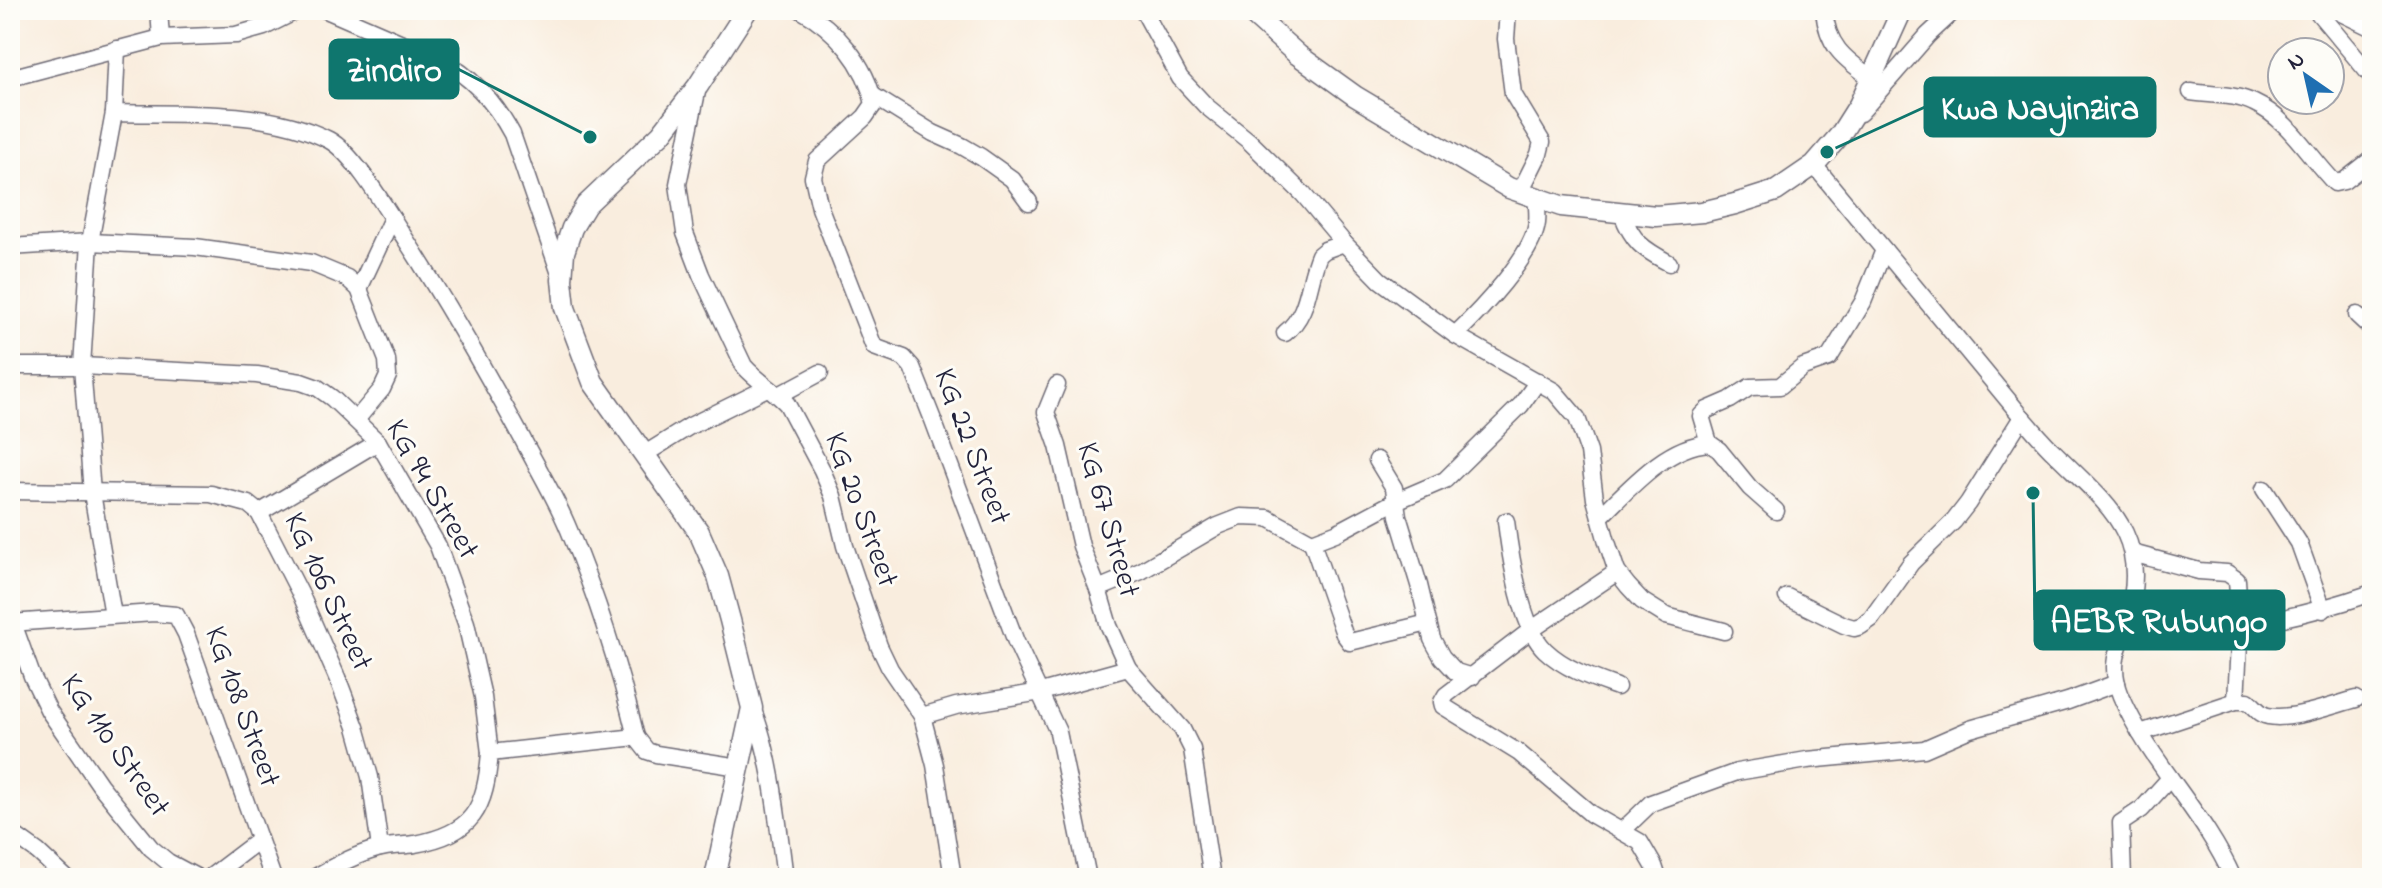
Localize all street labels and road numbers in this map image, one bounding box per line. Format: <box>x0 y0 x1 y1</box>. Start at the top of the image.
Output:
street label: KG 22 Street <box>920 362 1022 532</box>
street label: KG 94 Street <box>372 411 490 569</box>
street label: KG 20 Street <box>810 426 910 594</box>
street label: KG 67 Street <box>1062 437 1152 603</box>
street label: KG 106 Street <box>270 505 384 679</box>
street label: KG 108 Street <box>190 620 292 794</box>
street label: KG 110 Street <box>47 664 181 828</box>

